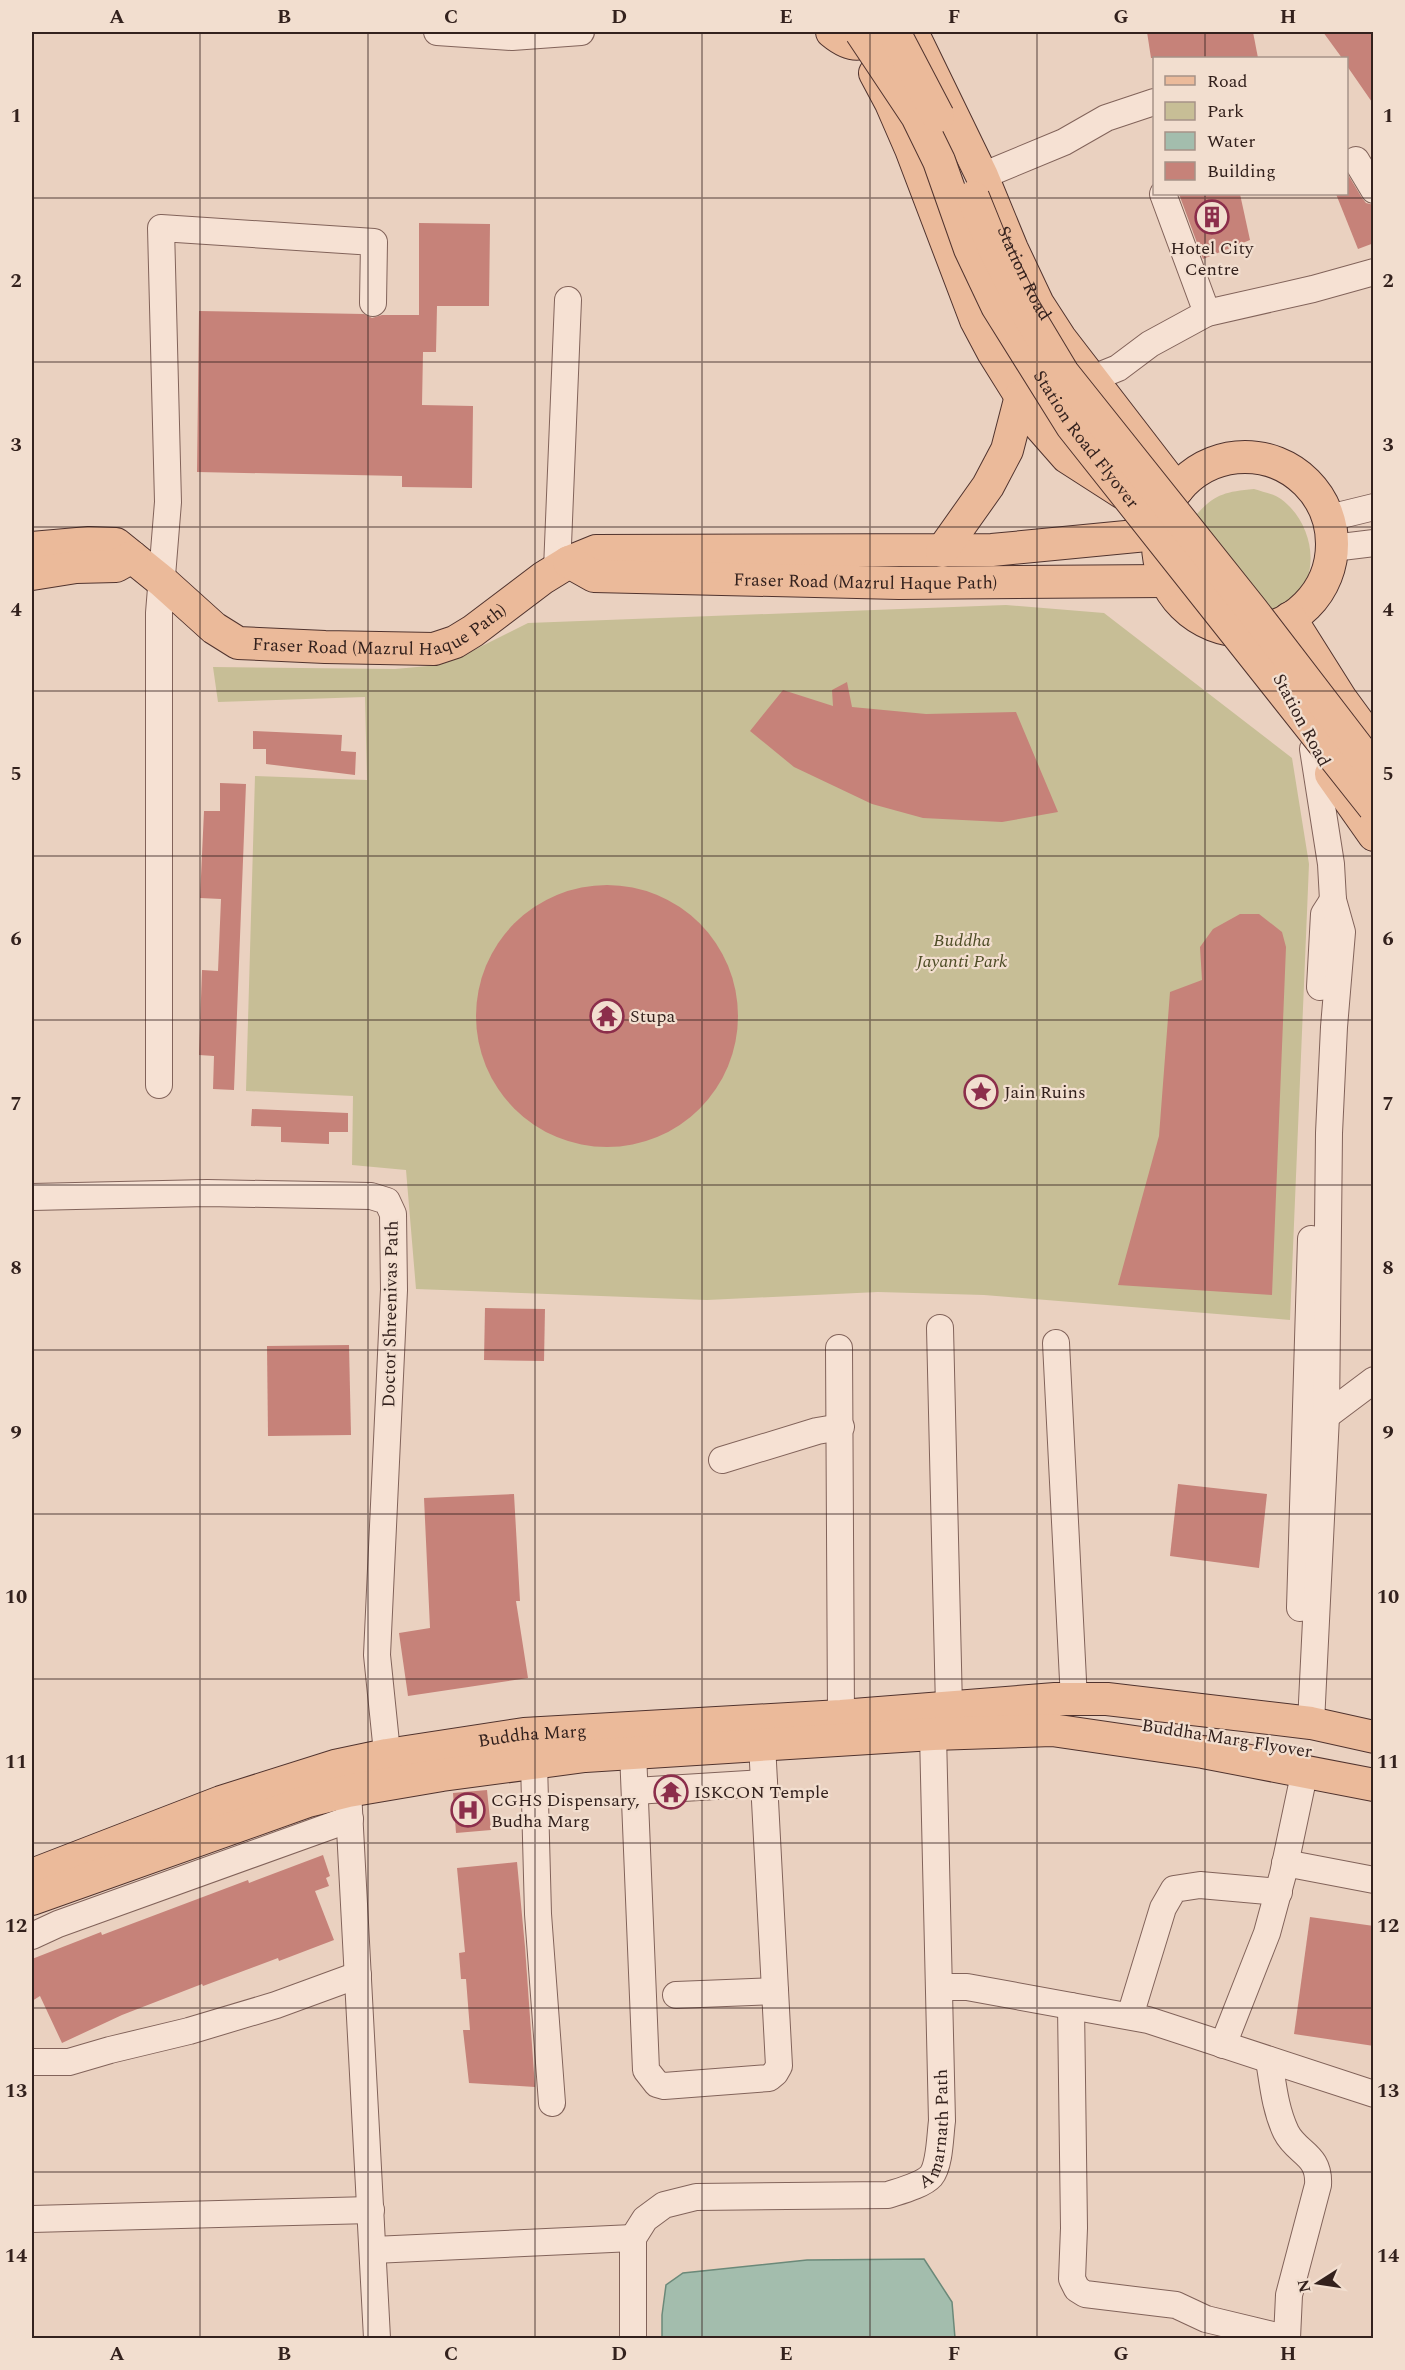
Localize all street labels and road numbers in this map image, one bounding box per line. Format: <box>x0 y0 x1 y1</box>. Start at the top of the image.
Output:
street label: Station Road <box>990 222 1058 326</box>
street label: Station Road Flyover <box>1026 365 1145 515</box>
street label: Fraser Road (Mazrul Haque Path) <box>733 566 997 597</box>
street label: Fraser Road (Mazrul Haque Path) <box>252 597 513 663</box>
street label: Station Road <box>1266 669 1337 772</box>
street label: Doctor Shreenivas Path <box>375 1220 406 1408</box>
street label: Buddha Marg Flyover <box>1140 1712 1314 1765</box>
street label: Buddha Marg <box>476 1717 587 1755</box>
street label: Amarnath Path <box>913 2069 956 2196</box>

